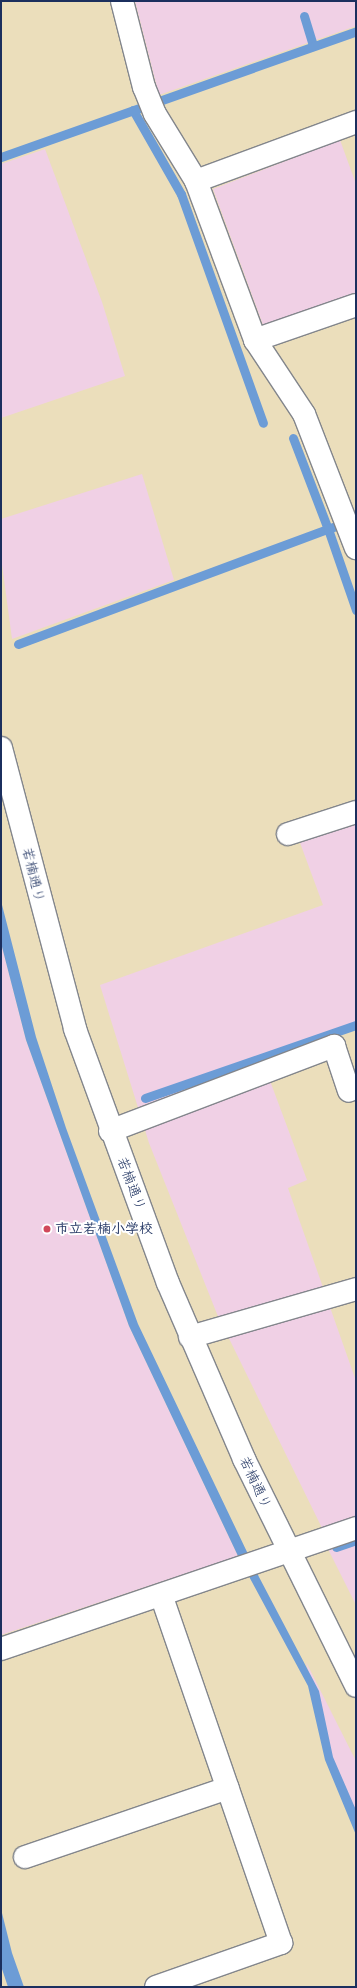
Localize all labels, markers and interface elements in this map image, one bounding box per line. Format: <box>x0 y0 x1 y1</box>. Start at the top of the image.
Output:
street label: 若楠通り <box>18 846 48 904</box>
street label: 若楠通り <box>113 1155 149 1213</box>
place label: 市立若楠小学校 <box>55 1221 153 1237</box>
marker: 市立若楠小学校 <box>42 1224 52 1234</box>
street label: 若楠通り <box>236 1454 274 1512</box>

